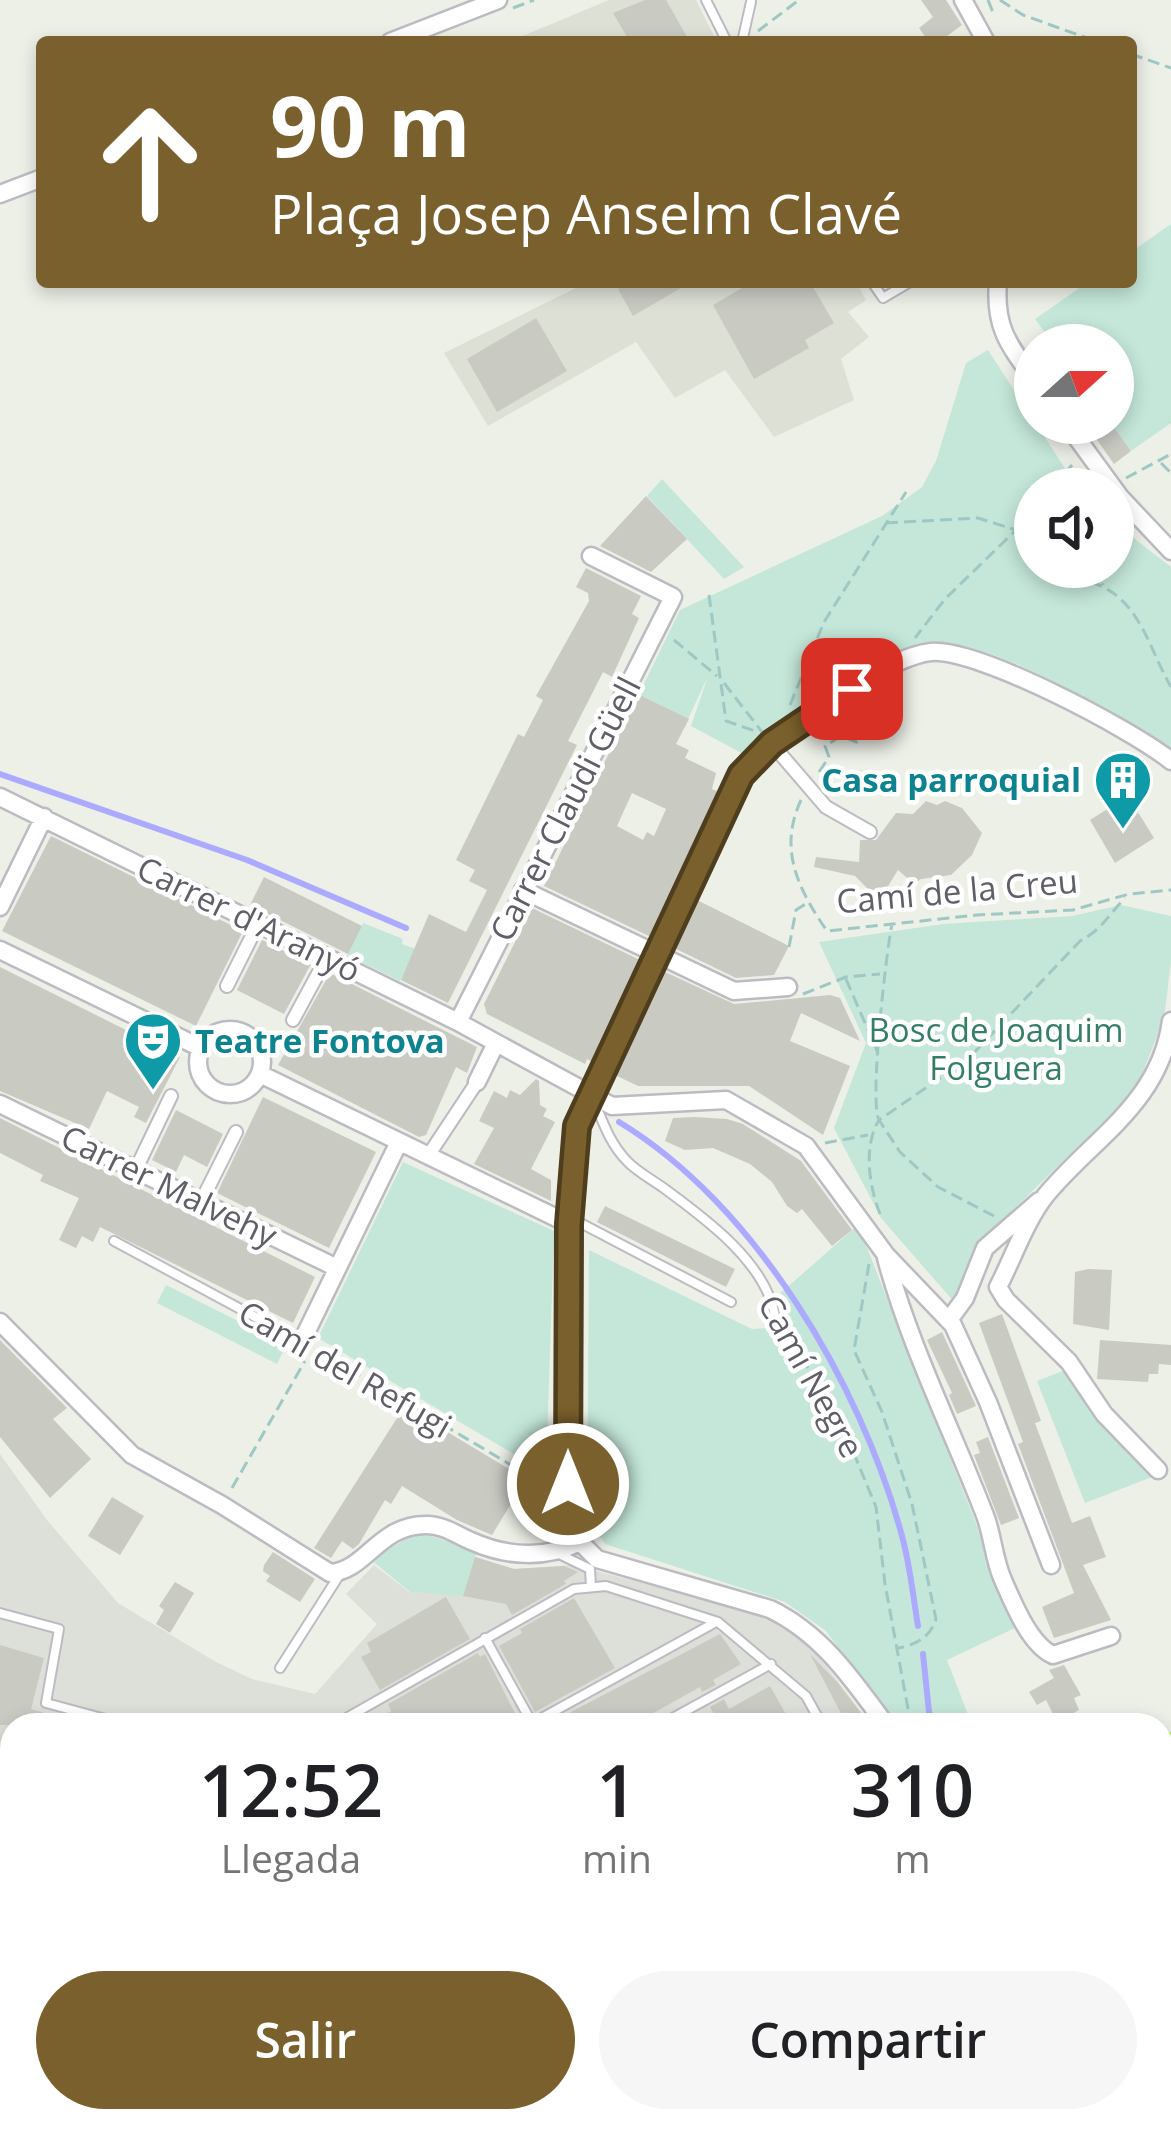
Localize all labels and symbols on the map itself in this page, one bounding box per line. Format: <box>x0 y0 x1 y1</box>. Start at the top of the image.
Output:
north arrow <box>1014 324 1134 444</box>
pin <box>801 638 903 740</box>
street label: Carrer Claudi Güell <box>478 669 651 949</box>
building icon: Casa parroquial <box>1092 749 1154 831</box>
place label: Casa parroquial <box>821 757 1081 802</box>
street label: Carrer d'Aranyó <box>130 845 368 992</box>
street label: Camí de la Creu <box>834 858 1080 923</box>
park label: Bosc de Joaquim Folguera <box>869 1007 1123 1090</box>
theatre icon: Teatre Fontova <box>122 1010 184 1092</box>
place label: Teatre Fontova <box>195 1018 445 1063</box>
street label: Carrer Malvehy <box>54 1114 285 1257</box>
street label: Camí Negre <box>748 1286 875 1465</box>
street label: Camí del Refugi <box>231 1289 460 1448</box>
position arrow <box>505 1421 631 1547</box>

